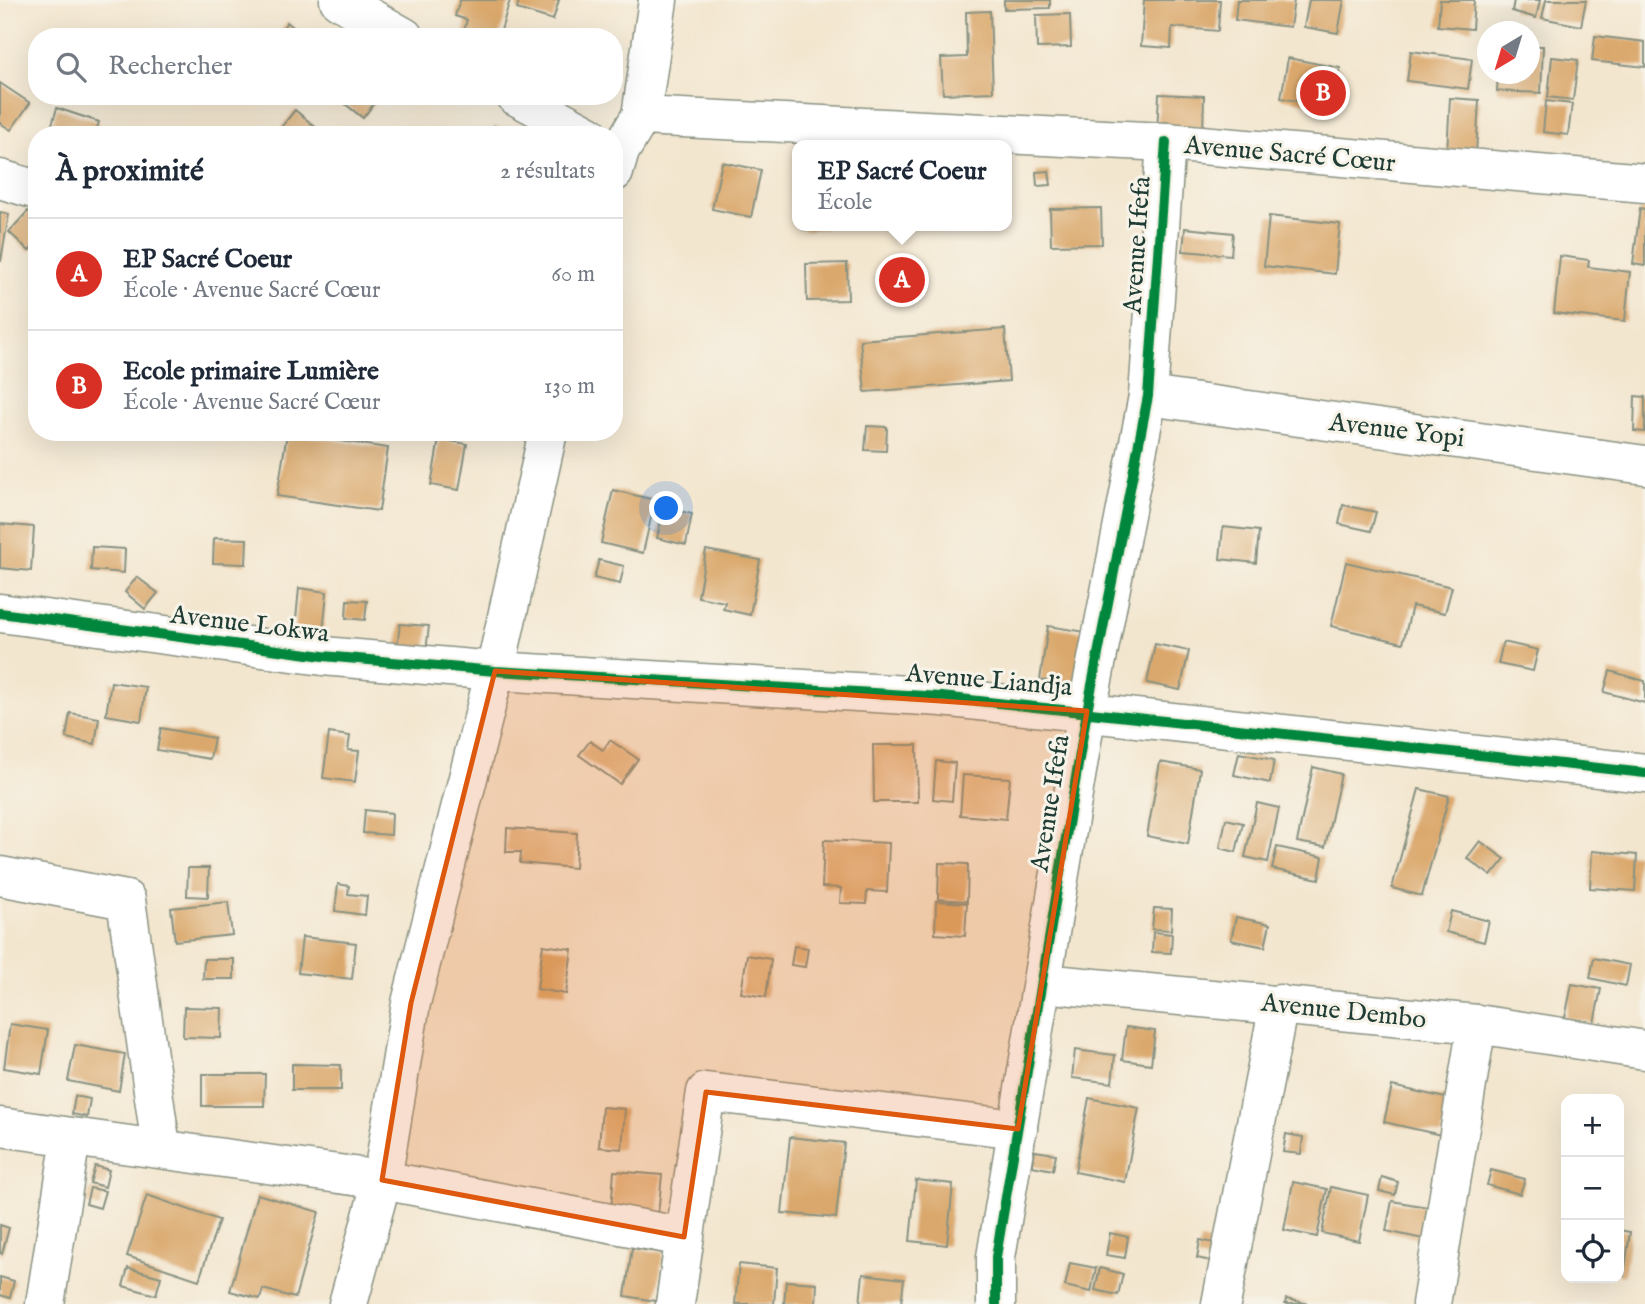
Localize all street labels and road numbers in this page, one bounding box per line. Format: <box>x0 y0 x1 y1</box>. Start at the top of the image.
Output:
street label: Avenue Sacré Cœur <box>1182 129 1397 180</box>
street label: Avenue Ifefa <box>1116 174 1159 316</box>
street label: Avenue Yopi <box>1326 406 1466 455</box>
street label: Avenue Lokwa <box>168 598 332 651</box>
street label: Avenue Liandja <box>903 657 1074 704</box>
street label: Avenue Ifefa <box>1023 732 1078 875</box>
street label: Avenue Dembo <box>1259 986 1428 1037</box>

